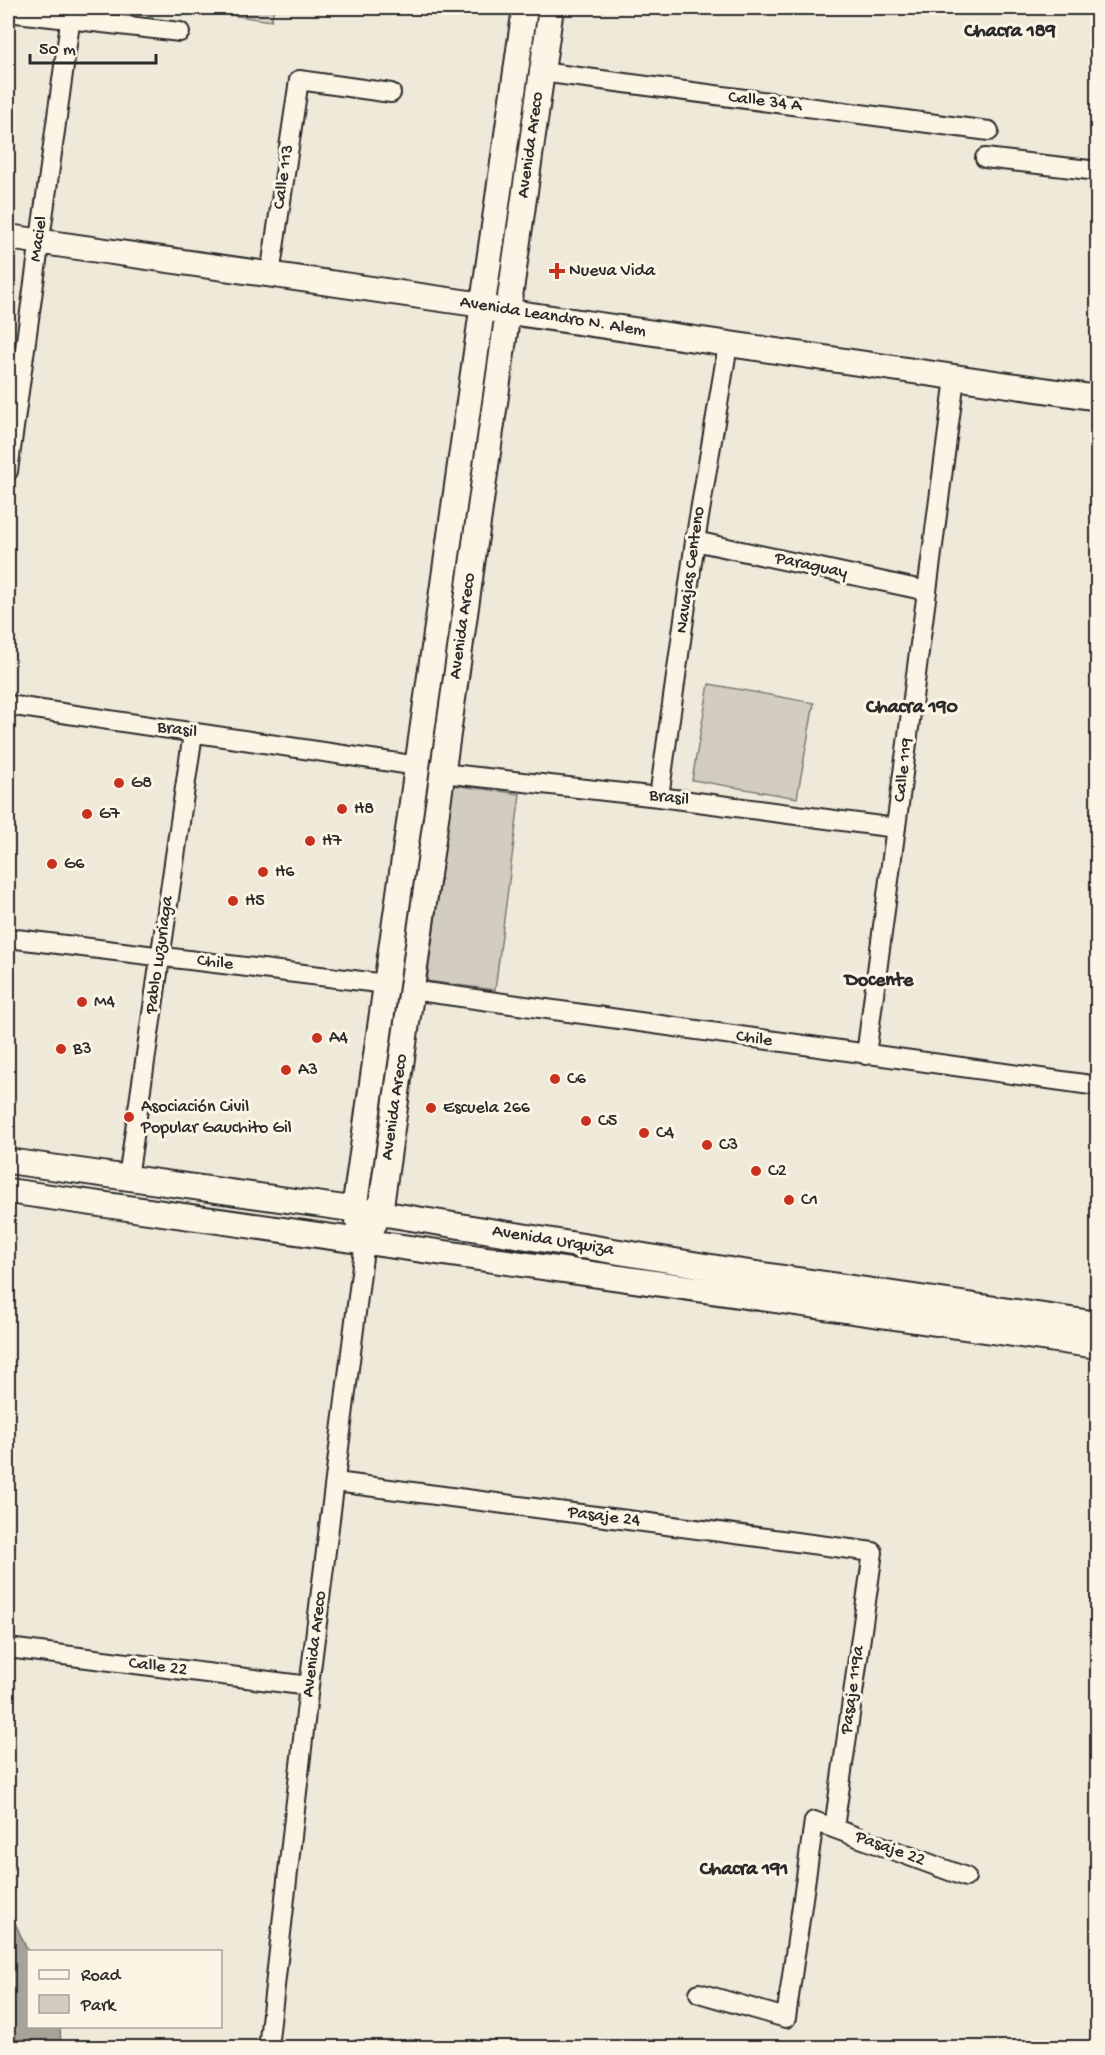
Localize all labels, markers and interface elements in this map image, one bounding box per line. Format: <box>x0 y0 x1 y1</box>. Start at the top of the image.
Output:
district label: Chacra 189 <box>963 21 1056 44</box>
scale bar <box>30 27 156 65</box>
text: 50 m <box>39 40 76 61</box>
street label: Calle 34 A <box>727 87 804 117</box>
street label: Avenida Areco <box>513 91 549 199</box>
street label: Calle 113 <box>269 143 299 211</box>
street label: Maciel <box>25 215 53 263</box>
place label: Nueva Vida <box>569 261 656 282</box>
marker: Nueva Vida <box>550 264 564 278</box>
street label: Avenida Leandro N. Alem <box>458 292 648 342</box>
street label: Navajas Centeno <box>672 505 710 635</box>
street label: Paraguay <box>772 548 849 584</box>
street label: Avenida Areco <box>445 572 481 680</box>
district label: Chacra 190 <box>865 697 959 720</box>
street label: Brasil <box>155 717 198 743</box>
street label: Calle 119 <box>890 737 918 803</box>
place label: G8 <box>131 773 152 794</box>
marker: G8 <box>112 776 126 790</box>
street label: Brasil <box>647 785 690 811</box>
place label: H8 <box>354 799 374 820</box>
marker: H8 <box>335 802 349 816</box>
place label: G7 <box>99 804 120 825</box>
marker: G7 <box>80 807 94 821</box>
place label: H7 <box>322 831 342 852</box>
marker: H7 <box>303 834 317 848</box>
place label: G6 <box>64 854 85 875</box>
marker: G6 <box>45 857 59 871</box>
place label: H6 <box>275 862 295 883</box>
marker: H6 <box>256 865 270 879</box>
place label: H5 <box>245 891 265 912</box>
street label: Pablo Luzuriaga <box>141 894 179 1016</box>
marker: H5 <box>226 894 240 908</box>
street label: Chile <box>196 950 235 976</box>
district label: Docente <box>843 970 914 993</box>
place label: M4 <box>94 992 115 1013</box>
marker: M4 <box>75 995 89 1009</box>
street label: Chile <box>734 1026 774 1052</box>
place label: A4 <box>329 1028 349 1049</box>
marker: A4 <box>310 1031 324 1045</box>
place label: B3 <box>72 1039 92 1060</box>
marker: B3 <box>54 1042 68 1056</box>
street label: Avenida Areco <box>377 1053 413 1161</box>
place label: A3 <box>298 1060 318 1081</box>
marker: A3 <box>279 1063 293 1077</box>
place label: C6 <box>567 1069 587 1090</box>
marker: C6 <box>548 1072 562 1086</box>
place label: Asociación Civil Popular Gauchito Gil <box>140 1097 292 1139</box>
place label: Escuela 266 <box>443 1098 531 1119</box>
marker: Escuela 266 <box>424 1101 438 1115</box>
marker: Asociación Civil Popular Gauchito Gil <box>122 1110 136 1124</box>
place label: C5 <box>598 1111 617 1132</box>
marker: C5 <box>579 1114 593 1128</box>
place label: C4 <box>656 1123 675 1144</box>
marker: C4 <box>637 1126 651 1140</box>
place label: C3 <box>719 1135 738 1156</box>
marker: C3 <box>700 1138 714 1152</box>
place label: C2 <box>768 1161 787 1182</box>
marker: C2 <box>749 1164 763 1178</box>
place label: C1 <box>801 1190 818 1211</box>
marker: C1 <box>782 1193 796 1207</box>
street label: Avenida Urquiza <box>491 1221 616 1261</box>
street label: Pasaje 24 <box>566 1502 642 1532</box>
street label: Avenida Areco <box>298 1590 332 1698</box>
street label: Pasaje 119a <box>836 1644 870 1736</box>
street label: Calle 22 <box>127 1653 189 1681</box>
street label: Pasaje 22 <box>851 1826 928 1871</box>
district label: Chacra 191 <box>699 1859 788 1882</box>
legend <box>27 1950 222 2028</box>
text: Road <box>81 1966 122 1987</box>
text: Park <box>80 1996 117 2017</box>

